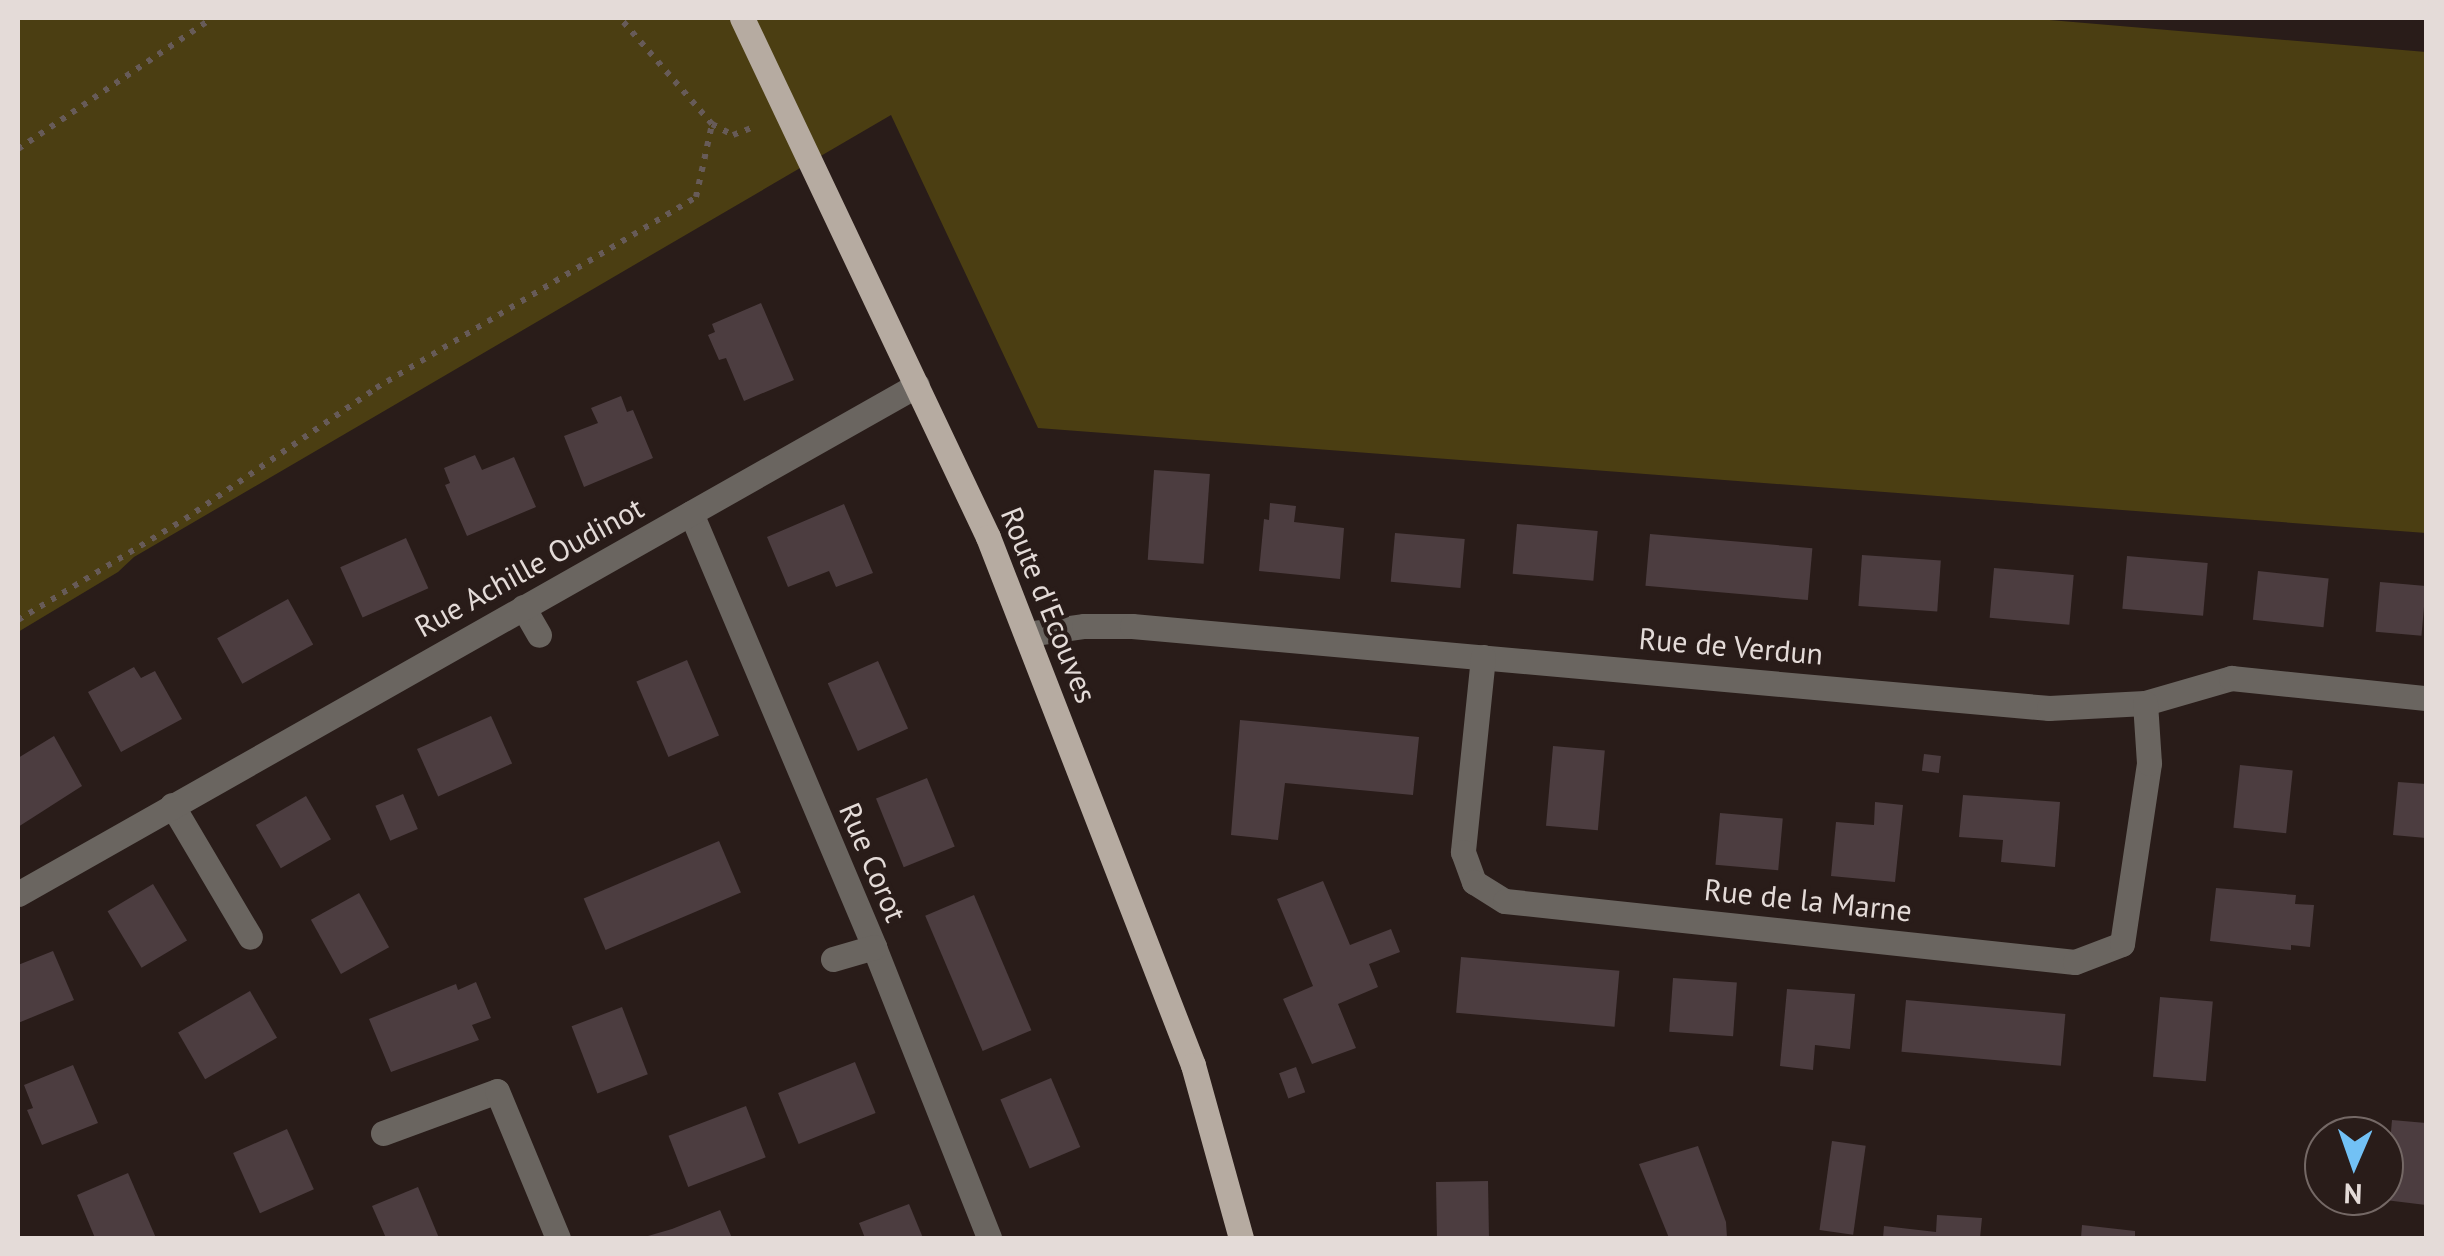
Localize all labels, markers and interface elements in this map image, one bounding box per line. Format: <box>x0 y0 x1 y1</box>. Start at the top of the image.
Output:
street label: Rue Achille Oudinot <box>408 489 650 645</box>
street label: Route d'Ecouves <box>993 502 1105 708</box>
street label: Rue de Verdun <box>1637 620 1825 672</box>
street label: Rue Corot <box>832 797 914 927</box>
street label: Rue de la Marne <box>1702 871 1914 929</box>
north arrow <box>2304 1116 2404 1216</box>
text: N <box>2343 1176 2363 1213</box>

